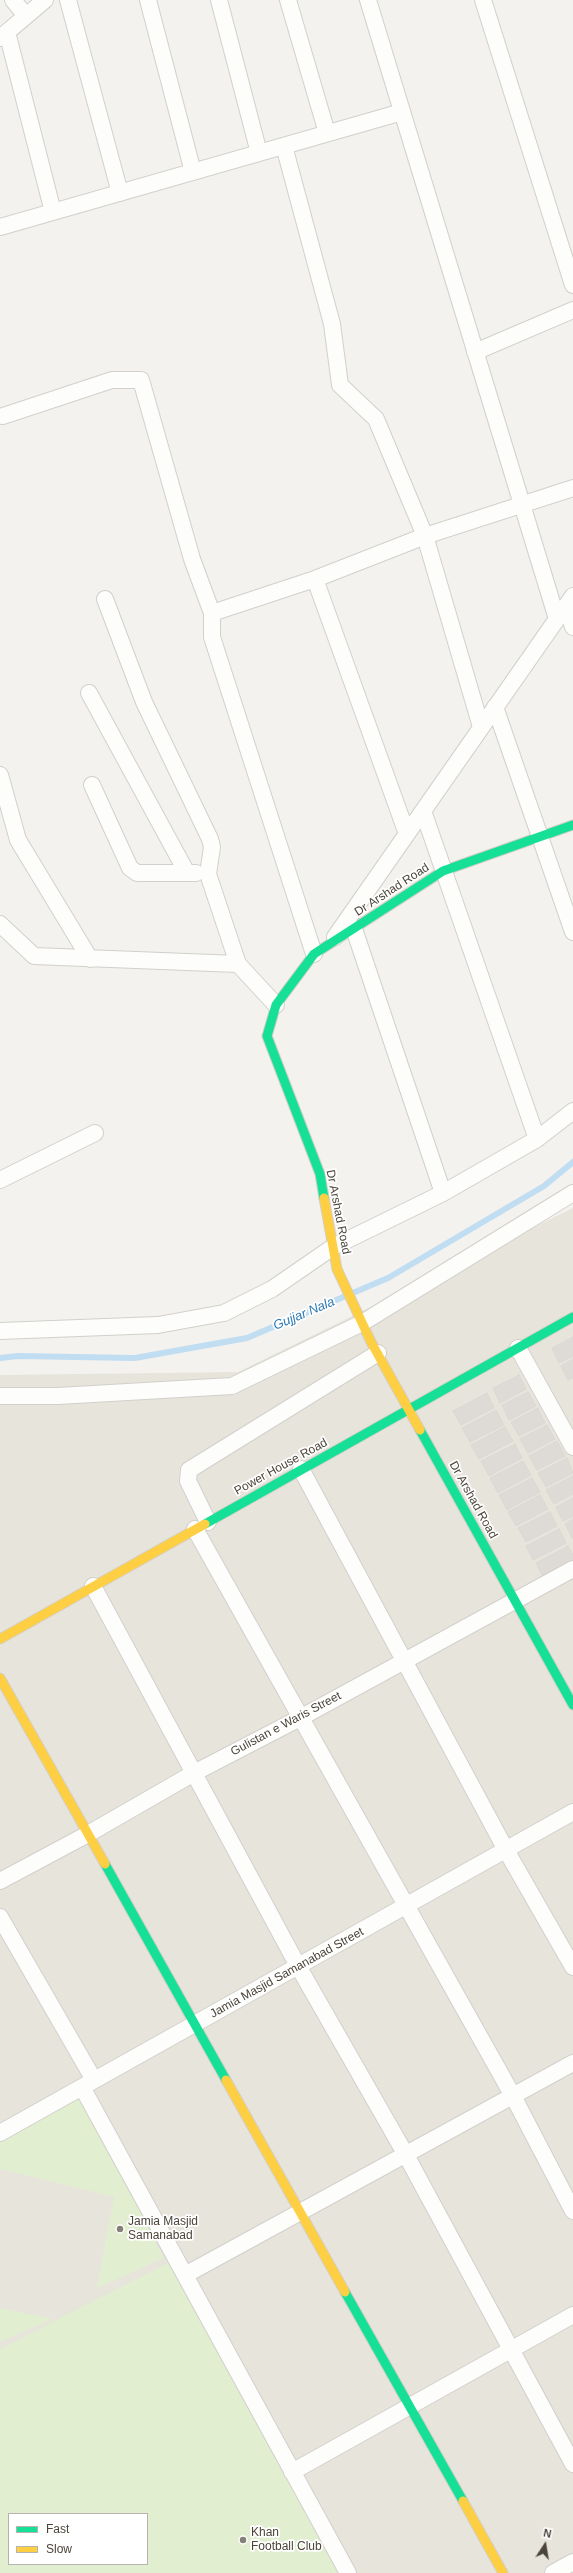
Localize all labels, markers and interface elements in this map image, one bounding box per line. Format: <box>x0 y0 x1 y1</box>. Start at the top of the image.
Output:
street label: Dr Arshad Road <box>352 861 432 919</box>
street label: Dr Arshad Road <box>323 1168 353 1256</box>
water label: Gujjar Nala <box>271 1294 337 1334</box>
street label: Power House Road <box>232 1435 330 1499</box>
street label: Dr Arshad Road <box>446 1459 500 1541</box>
street label: Gulistan e Waris Street <box>228 1689 344 1759</box>
street label: Jamia Masjid Samanabad Street <box>208 1925 366 2021</box>
place label: Jamia Masjid Samanabad <box>128 2215 198 2243</box>
marker: Jamia Masjid Samanabad <box>115 2224 125 2234</box>
legend <box>8 2513 148 2565</box>
text: Fast <box>46 2522 69 2536</box>
north arrow <box>525 2525 565 2565</box>
place label: Khan Football Club <box>251 2526 322 2554</box>
text: N <box>542 2527 553 2540</box>
marker: Khan Football Club <box>238 2535 248 2545</box>
text: Slow <box>46 2542 72 2556</box>

